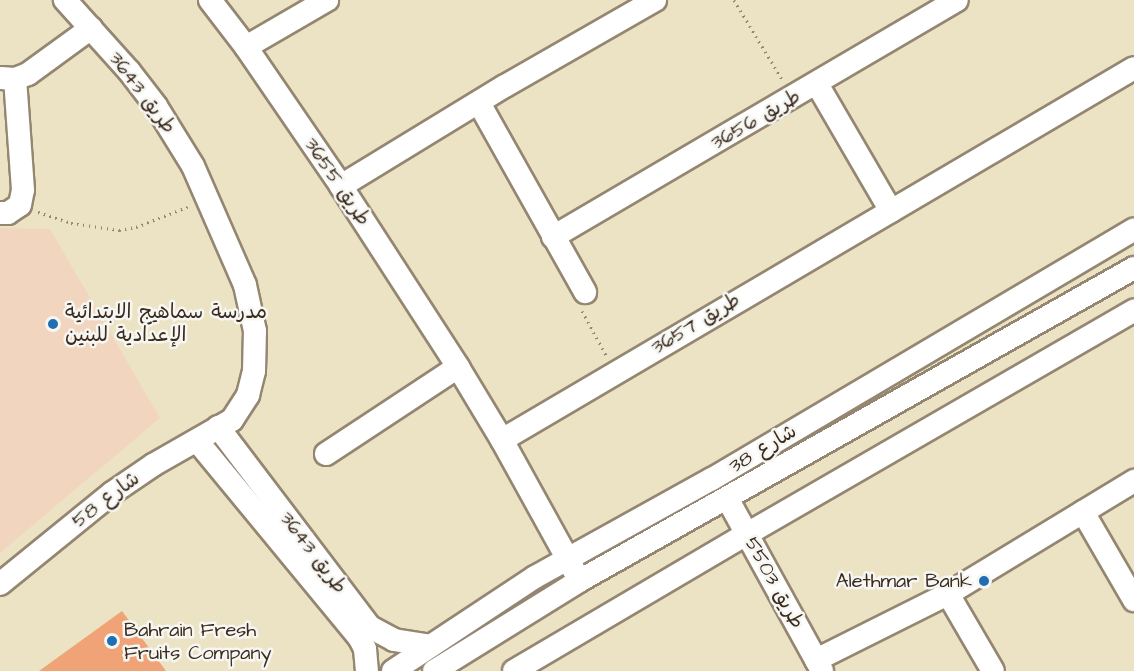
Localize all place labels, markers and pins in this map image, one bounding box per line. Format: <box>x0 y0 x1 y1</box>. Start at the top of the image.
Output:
place label: مدرسة سماهيج الابتدائية الإعدادية للبنين <box>65 300 267 347</box>
marker: مدرسة سماهيج الابتدائية الإعدادية للبنين <box>46 317 60 331</box>
place label: Alethmar Bank <box>836 569 972 593</box>
marker: Alethmar Bank <box>977 574 991 588</box>
place label: Bahrain Fresh Fruits Company <box>124 618 271 665</box>
marker: Bahrain Fresh Fruits Company <box>105 634 119 648</box>

